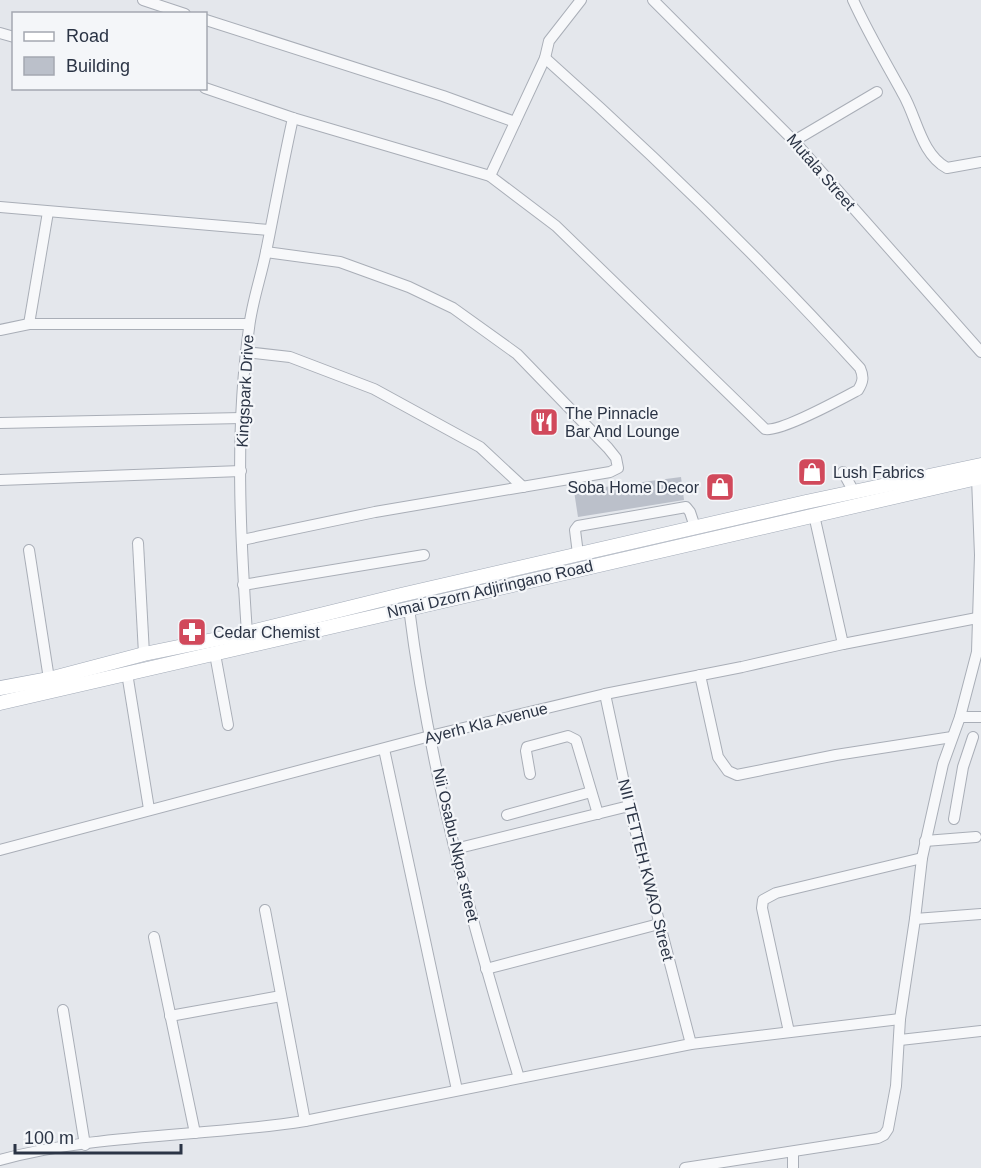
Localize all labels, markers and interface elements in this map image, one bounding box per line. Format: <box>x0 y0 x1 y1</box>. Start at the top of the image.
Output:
legend <box>12 12 207 90</box>
text: Road <box>66 26 109 46</box>
text: Building <box>66 56 130 76</box>
street label: Mutala Street <box>783 131 859 214</box>
street label: Kingspark Drive <box>234 334 256 448</box>
place label: The Pinnacle Bar And Lounge <box>565 405 680 440</box>
restaurant icon: The Pinnacle Bar And Lounge <box>528 406 560 438</box>
shop icon: Lush Fabrics <box>796 456 828 488</box>
place label: Lush Fabrics <box>833 464 925 481</box>
shop icon: Soba Home Decor <box>704 471 736 503</box>
place label: Soba Home Decor <box>567 479 700 496</box>
street label: Nmai Dzorn Adjiringano Road <box>385 557 595 621</box>
pharmacy icon: Cedar Chemist <box>176 616 208 648</box>
place label: Cedar Chemist <box>213 624 320 641</box>
street label: Ayerh Kla Avenue <box>423 699 550 747</box>
street label: Nii Osabu-Nkpa street <box>430 766 482 924</box>
street label: NII TETTEH KWAO Street <box>615 777 677 963</box>
scale bar <box>15 1117 182 1155</box>
text: 100 m <box>24 1128 74 1148</box>

